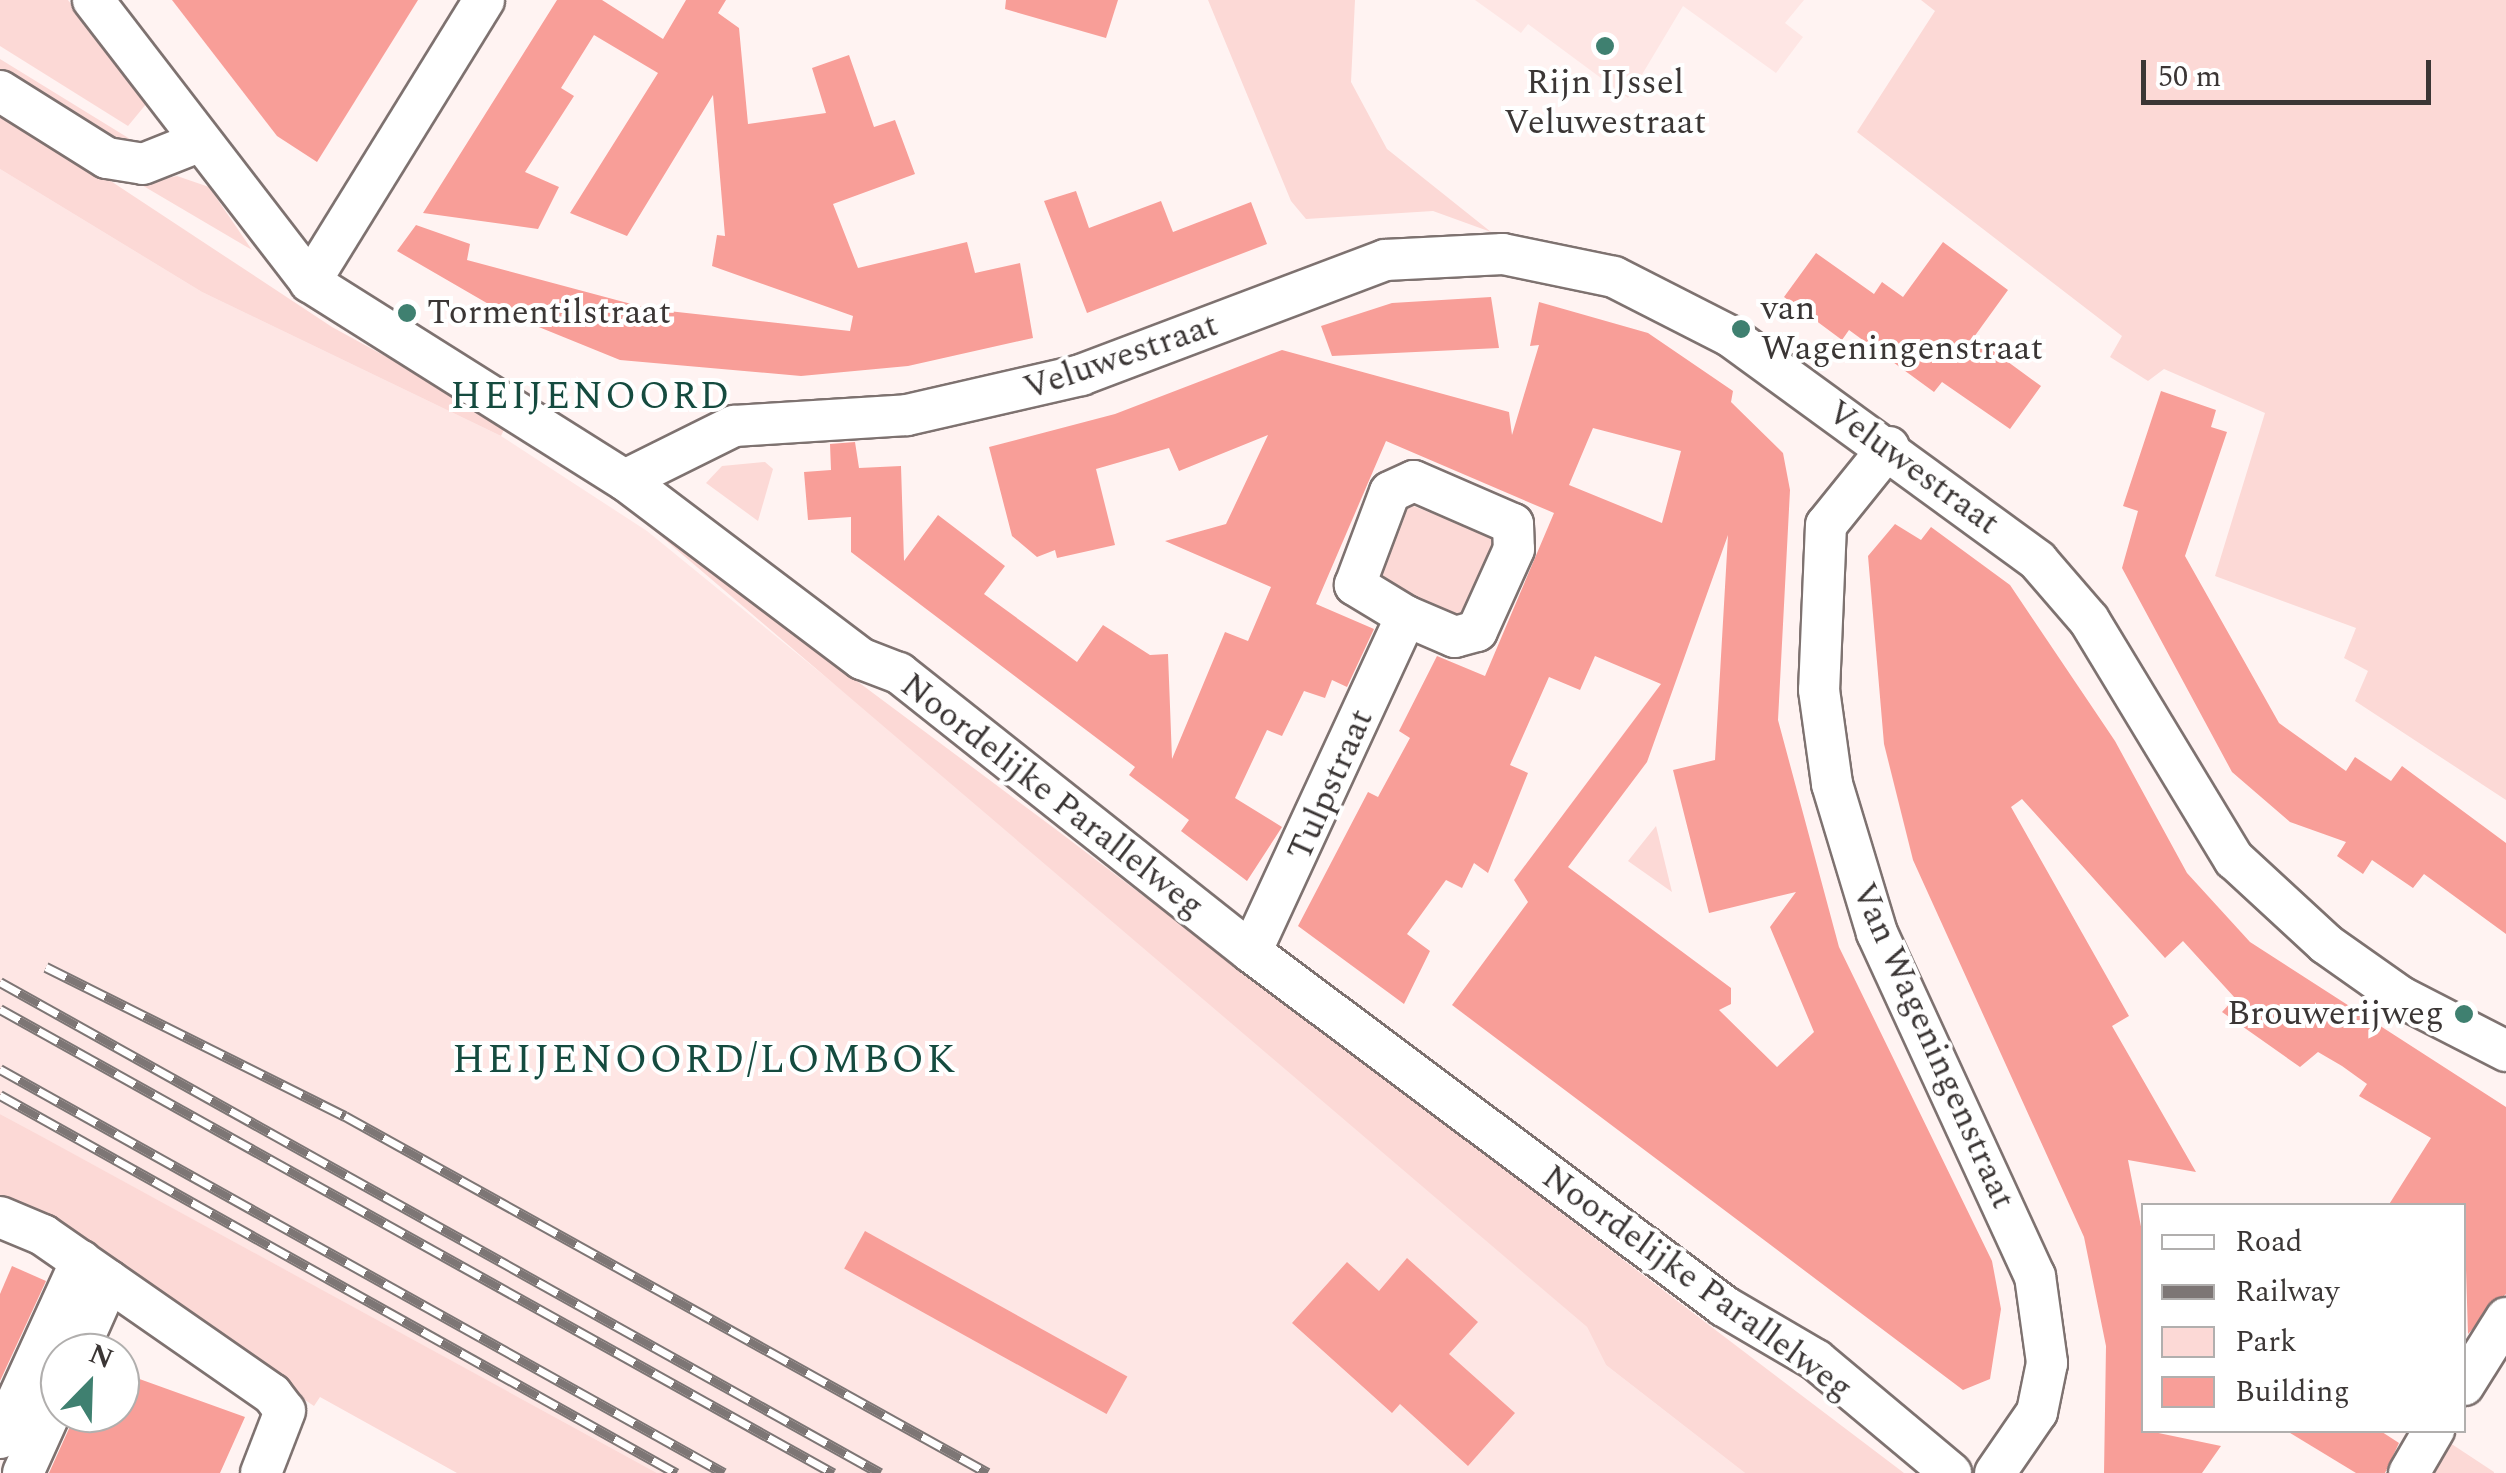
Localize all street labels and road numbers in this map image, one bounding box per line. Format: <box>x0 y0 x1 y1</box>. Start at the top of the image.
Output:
street label: Veluwestraat <box>1018 304 1224 410</box>
street label: Veluwestraat <box>1819 391 2007 545</box>
street label: Noordelijke Parallelweg <box>892 665 1212 927</box>
street label: Tulpstraat <box>1279 703 1383 867</box>
street label: Van Wageningenstraat <box>1842 876 2024 1216</box>
street label: Noordelijke Parallelweg <box>1534 1156 1860 1410</box>

